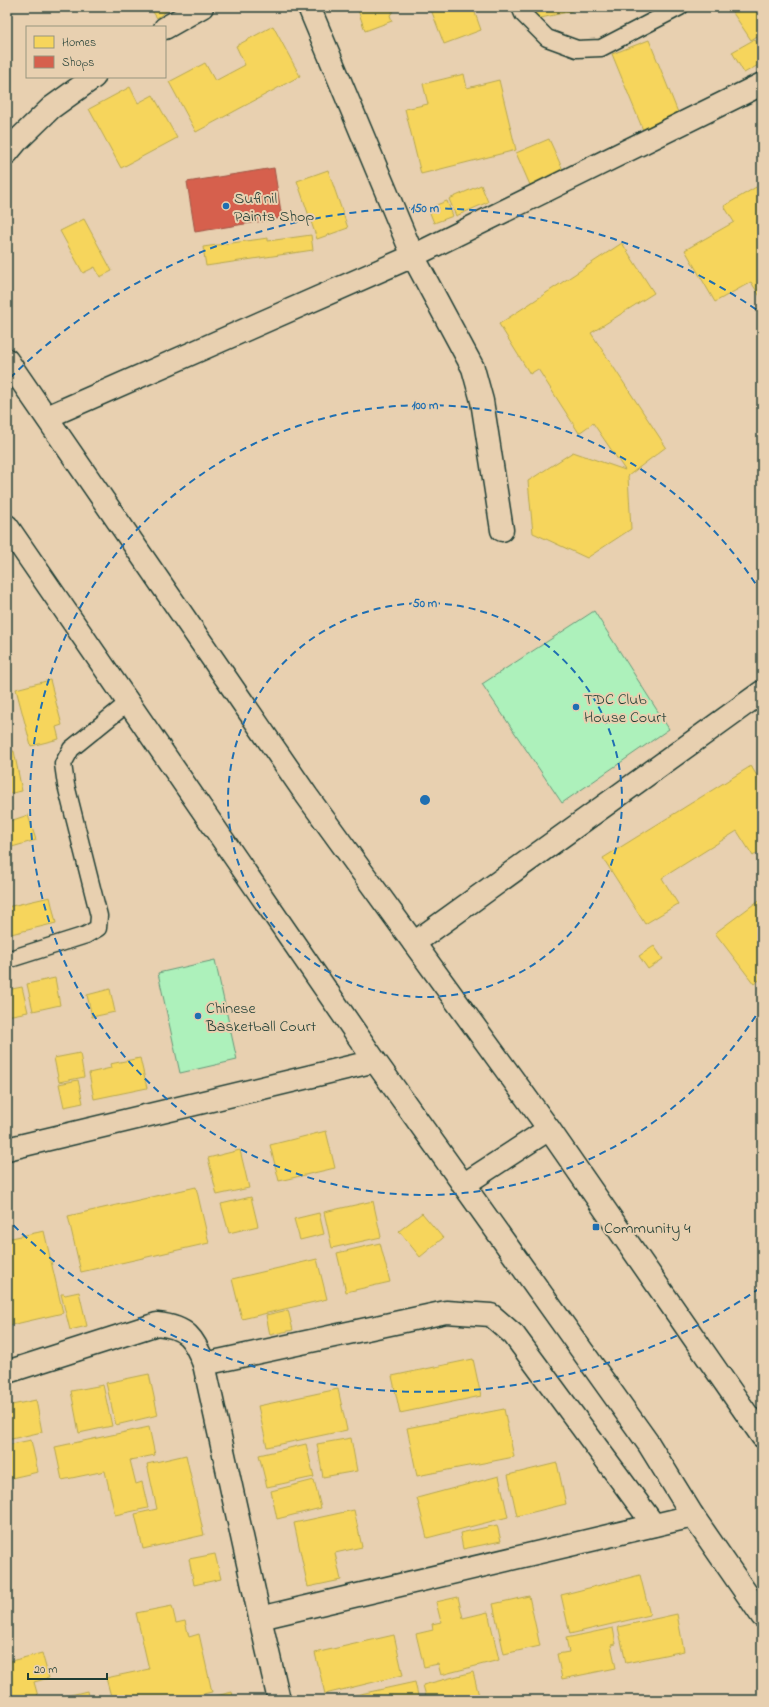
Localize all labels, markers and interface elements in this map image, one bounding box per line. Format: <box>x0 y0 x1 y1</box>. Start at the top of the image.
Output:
legend <box>26 26 166 78</box>
text: Homes <box>62 34 96 52</box>
text: Shops <box>62 54 94 72</box>
place label: Sufinil Paints Shop <box>234 187 314 229</box>
text: 150 m <box>411 200 440 218</box>
marker: Sufinil Paints Shop <box>221 201 231 211</box>
text: 100 m <box>412 397 439 415</box>
text: 50 m <box>413 595 438 613</box>
place label: TDC Club House Court <box>584 688 667 730</box>
marker: TDC Club House Court <box>571 702 581 712</box>
centre of rings <box>418 793 432 807</box>
place label: Chinese Basketball Court <box>205 997 317 1039</box>
marker: Chinese Basketball Court <box>193 1011 203 1021</box>
place label: Community 4 <box>604 1217 691 1241</box>
marker: Community 4 <box>591 1222 601 1232</box>
scale bar <box>28 1655 107 1681</box>
text: 20 m <box>34 1661 57 1679</box>

